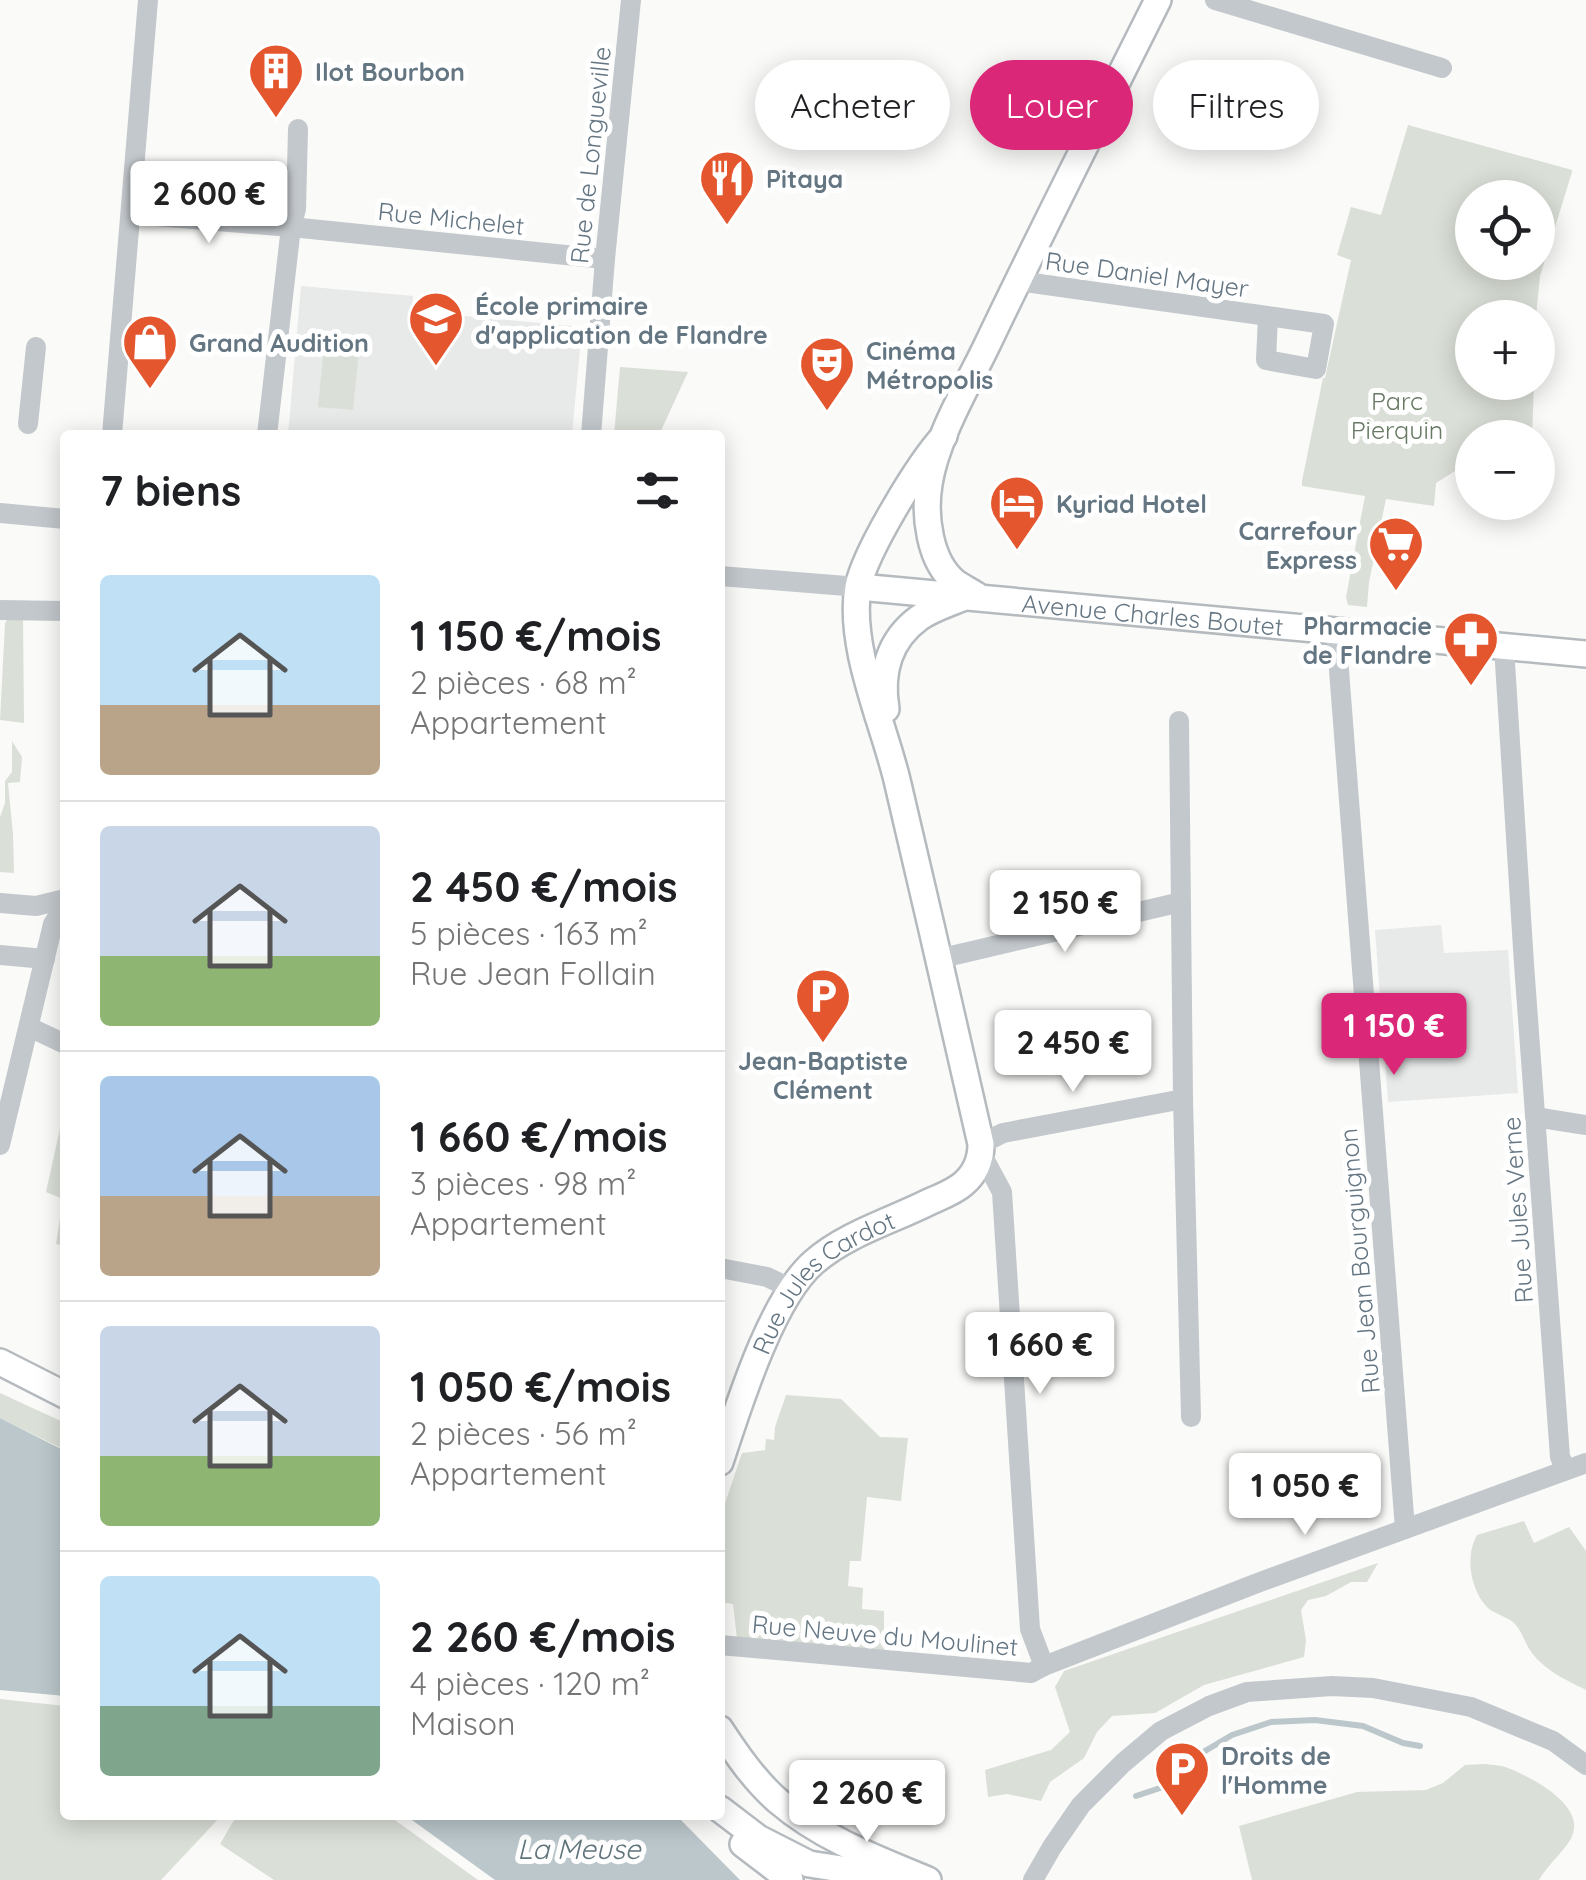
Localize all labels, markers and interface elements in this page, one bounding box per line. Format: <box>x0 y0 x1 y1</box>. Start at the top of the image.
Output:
building icon: Ilot Bourbon <box>246 41 306 120</box>
street label: Rue de Longueville <box>563 45 617 265</box>
place label: Ilot Bourbon <box>315 56 465 87</box>
chip: Acheter <box>755 60 950 150</box>
chip: Louer <box>970 60 1133 150</box>
chip: Filtres <box>1153 60 1319 150</box>
restaurant icon: Pitaya <box>697 148 757 227</box>
pin: 2 600 € <box>117 161 301 246</box>
place label: Pitaya <box>766 163 843 194</box>
text: 2 600 € <box>152 173 266 213</box>
map controls <box>1455 180 1555 520</box>
button: locate <box>1455 180 1555 280</box>
street label: Rue Michelet <box>376 195 526 241</box>
street label: Rue Daniel Mayer <box>1043 244 1251 304</box>
school or university icon: École primaire d'application de Flandre <box>406 289 466 368</box>
place label: École primaire d'application de Flandre <box>475 290 768 350</box>
button: + <box>1455 300 1555 400</box>
shop icon: Grand Audition <box>120 312 180 391</box>
place label: Grand Audition <box>189 327 369 358</box>
theatre icon: Cinéma Métropolis <box>797 334 857 413</box>
place label: Cinéma Métropolis <box>866 335 993 395</box>
park label: Parc Pierquin <box>1351 385 1443 445</box>
button: − <box>1455 420 1555 520</box>
icon: filters <box>630 463 685 518</box>
text: 7 biens <box>100 464 241 517</box>
hotel icon: Kyriad Hotel <box>987 473 1047 552</box>
place label: Kyriad Hotel <box>1056 488 1207 519</box>
supermarket icon: Carrefour Express <box>1366 514 1426 593</box>
place label: Carrefour Express <box>1238 515 1357 575</box>
street label: Avenue Charles Boutet <box>1021 587 1285 642</box>
text: 1 150 €/mois <box>410 609 661 662</box>
pharmacy icon: Pharmacie de Flandre <box>1441 609 1501 688</box>
place label: Pharmacie de Flandre <box>1302 610 1432 670</box>
icon: home <box>180 615 300 735</box>
text: 2 pièces · 68 m² <box>410 662 637 702</box>
text: Appartement <box>410 702 607 742</box>
text: 2 450 €/mois <box>410 860 677 913</box>
icon: home <box>180 866 300 986</box>
pin: 2 150 € <box>973 870 1157 955</box>
text: 2 150 € <box>1012 882 1118 922</box>
text: 5 pièces · 163 m² <box>410 913 648 953</box>
text: Rue Jean Follain <box>410 953 656 993</box>
parking icon: Jean-Baptiste Clément <box>793 966 853 1045</box>
pin: 1 150 € <box>1302 993 1486 1078</box>
text: 1 150 € <box>1344 1005 1444 1045</box>
pin: 2 450 € <box>981 1010 1165 1095</box>
text: 2 450 € <box>1016 1022 1130 1062</box>
place label: Jean-Baptiste Clément <box>738 1045 908 1105</box>
text: 1 660 €/mois <box>410 1110 667 1163</box>
icon: home <box>180 1116 300 1236</box>
street label: Rue Jules Verne <box>1495 1116 1539 1304</box>
street label: Rue Jean Bourguignon <box>1332 1127 1386 1395</box>
text: 3 pièces · 98 m² <box>410 1163 636 1203</box>
text: Appartement <box>410 1203 607 1243</box>
street label: Rue Jules Cardot <box>745 1204 899 1359</box>
pin: 1 660 € <box>948 1312 1132 1397</box>
text: 1 660 € <box>987 1324 1093 1364</box>
text: 1 050 €/mois <box>410 1360 671 1413</box>
icon: home <box>180 1366 300 1486</box>
text: 2 pièces · 56 m² <box>410 1413 637 1453</box>
text: Appartement <box>410 1453 607 1493</box>
pin: 1 050 € <box>1213 1453 1397 1538</box>
text: 1 050 € <box>1251 1465 1359 1505</box>
street label: Rue Neuve du Moulinet <box>751 1608 1019 1662</box>
text: 2 260 €/mois <box>410 1610 676 1663</box>
icon: home <box>180 1616 300 1736</box>
text: 4 pièces · 120 m² <box>410 1663 650 1703</box>
text: Maison <box>410 1703 516 1743</box>
parking icon: Droits de l'Homme <box>1152 1739 1212 1818</box>
place label: Droits de l'Homme <box>1221 1740 1331 1800</box>
pin: 2 260 € <box>775 1760 959 1845</box>
text: 2 260 € <box>811 1772 923 1812</box>
water label: La Meuse <box>517 1831 642 1866</box>

